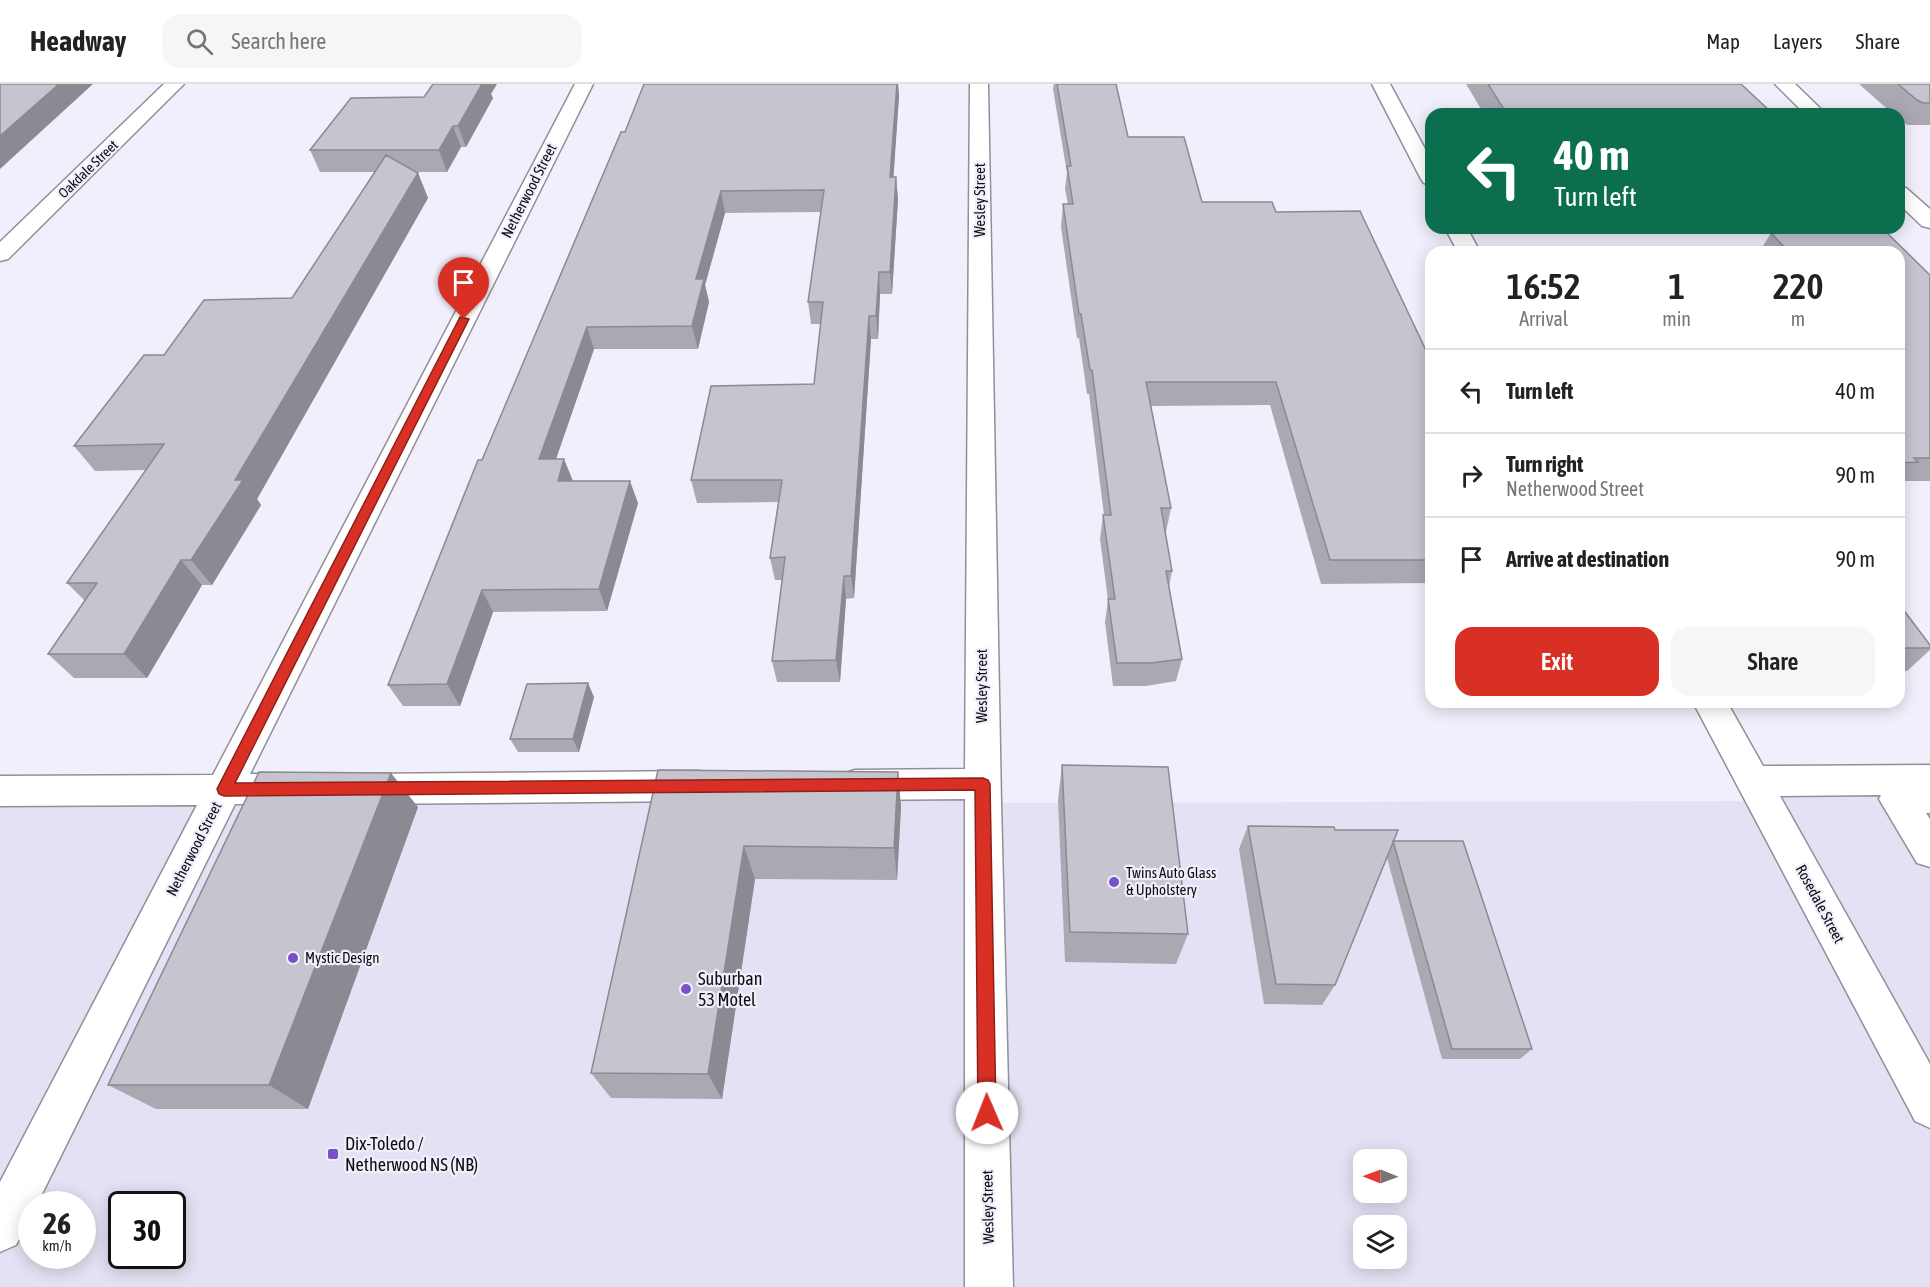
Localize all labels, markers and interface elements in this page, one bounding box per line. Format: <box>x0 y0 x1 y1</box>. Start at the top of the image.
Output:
search box <box>162 14 582 68</box>
text: Headway <box>30 25 126 57</box>
icon: search <box>183 25 216 58</box>
text: Search here <box>231 28 326 54</box>
text: Map <box>1706 29 1740 53</box>
text: Layers <box>1773 29 1823 53</box>
text: Share <box>1856 29 1900 53</box>
text: 40 m <box>1554 131 1629 179</box>
icon: left <box>1455 132 1533 210</box>
street label: Oakdale Street <box>55 137 121 201</box>
street label: Netherwood Street <box>497 141 560 241</box>
street label: Wesley Street <box>971 163 988 237</box>
text: Turn left <box>1554 181 1637 212</box>
pin <box>438 257 489 319</box>
text: 16:52 <box>1507 265 1581 307</box>
text: 1 <box>1668 265 1685 307</box>
text: 220 <box>1773 265 1823 307</box>
icon: arrive <box>447 266 480 299</box>
text: Arrival <box>1519 307 1568 330</box>
text: min <box>1662 307 1691 330</box>
text: m <box>1791 307 1805 330</box>
icon: left <box>1455 375 1488 408</box>
text: Turn left <box>1506 378 1573 404</box>
text: 40 m <box>1835 378 1875 404</box>
text: Turn right <box>1506 451 1583 477</box>
icon: right <box>1455 459 1488 492</box>
text: 90 m <box>1835 462 1875 488</box>
text: Netherwood Street <box>1506 477 1644 500</box>
icon: arrive <box>1455 543 1488 576</box>
text: Arrive at destination <box>1506 546 1669 572</box>
text: 90 m <box>1835 546 1875 572</box>
button: Exit <box>1455 627 1659 696</box>
button: Share <box>1671 627 1875 696</box>
street label: Wesley Street <box>973 649 990 723</box>
street label: Netherwood Street <box>162 799 225 899</box>
street label: Rosedale Street <box>1793 862 1848 946</box>
place label: Twins Auto Glass & Upholstery <box>1126 864 1216 898</box>
marker: Twins Auto Glass & Upholstery <box>1107 875 1121 889</box>
place label: Mystic Design <box>305 949 380 966</box>
marker: Mystic Design <box>286 951 300 965</box>
place label: Suburban 53 Motel <box>698 968 762 1010</box>
marker: Suburban 53 Motel <box>679 982 693 996</box>
position arrow <box>955 1081 1019 1145</box>
place label: Dix-Toledo / Netherwood NS (NB) <box>345 1133 478 1175</box>
marker: Dix-Toledo / Netherwood NS (NB) <box>326 1147 340 1161</box>
north arrow <box>1353 1149 1407 1203</box>
map controls <box>1353 1149 1407 1269</box>
street label: Wesley Street <box>978 1170 997 1244</box>
speed limit sign: 30 <box>108 1191 186 1269</box>
text: 26 <box>43 1206 71 1240</box>
button: layers <box>1353 1215 1407 1269</box>
text: km/h <box>42 1237 72 1254</box>

